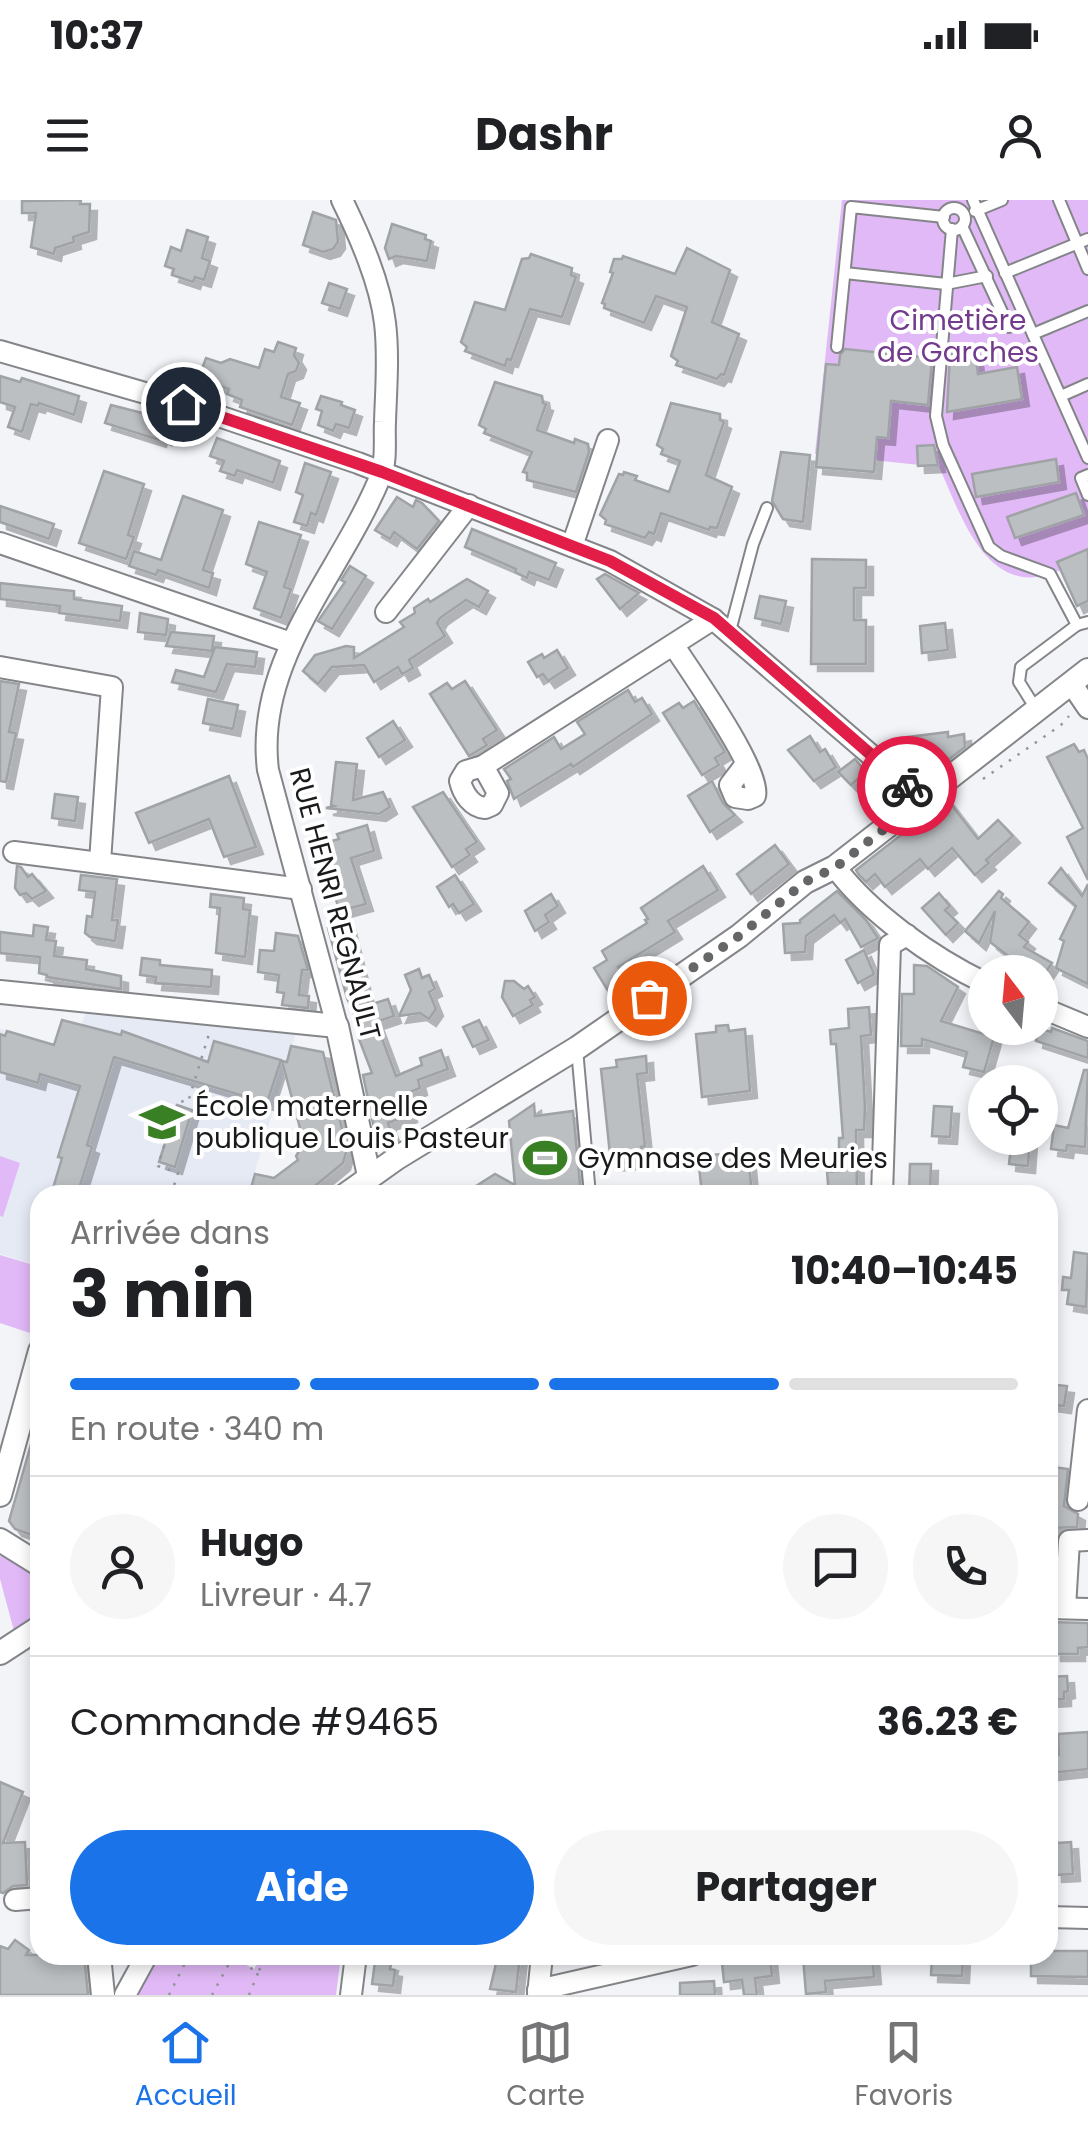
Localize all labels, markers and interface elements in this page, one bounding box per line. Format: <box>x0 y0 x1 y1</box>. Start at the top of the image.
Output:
text: 10:37 <box>50 9 143 62</box>
text: Dashr <box>475 103 613 166</box>
icon: menu <box>40 108 95 163</box>
icon: person <box>993 108 1048 163</box>
park label: Cimetière de Garches <box>877 301 1039 372</box>
pin <box>141 362 226 447</box>
icon: home <box>156 377 211 432</box>
courier <box>857 736 957 836</box>
icon: bike <box>880 759 935 814</box>
street label: RUE HENRI REGNAULT <box>280 764 390 1044</box>
north arrow <box>968 955 1058 1045</box>
map controls <box>968 955 1058 1155</box>
pin <box>607 956 692 1041</box>
icon: bag <box>622 971 677 1026</box>
button: locate <box>968 1065 1058 1155</box>
place label: École maternelle publique Louis Pasteur <box>195 1087 509 1158</box>
school or university icon: École maternelle publique Louis Pasteur <box>138 1098 186 1146</box>
sports icon: Gymnase des Meuries <box>521 1134 569 1182</box>
place label: Gymnase des Meuries <box>578 1139 888 1178</box>
text: Arrivée dans <box>70 1210 270 1255</box>
text: 10:40–10:45 <box>791 1244 1018 1297</box>
text: 3 min <box>70 1249 255 1340</box>
text: En route · 340 m <box>70 1406 324 1451</box>
button: person <box>70 1514 175 1619</box>
button: chat <box>783 1514 888 1619</box>
button: phone <box>913 1514 1018 1619</box>
text: Hugo <box>200 1516 303 1569</box>
text: Livreur · 4.7 <box>200 1572 372 1617</box>
text: Commande #9465 <box>70 1695 439 1748</box>
text: 36.23 € <box>877 1695 1018 1748</box>
button: Aide <box>70 1830 534 1945</box>
button: Partager <box>554 1830 1018 1945</box>
tab: Accueil <box>135 2015 237 2117</box>
tab: Carte <box>506 2015 585 2117</box>
tab: Favoris <box>855 2015 953 2117</box>

